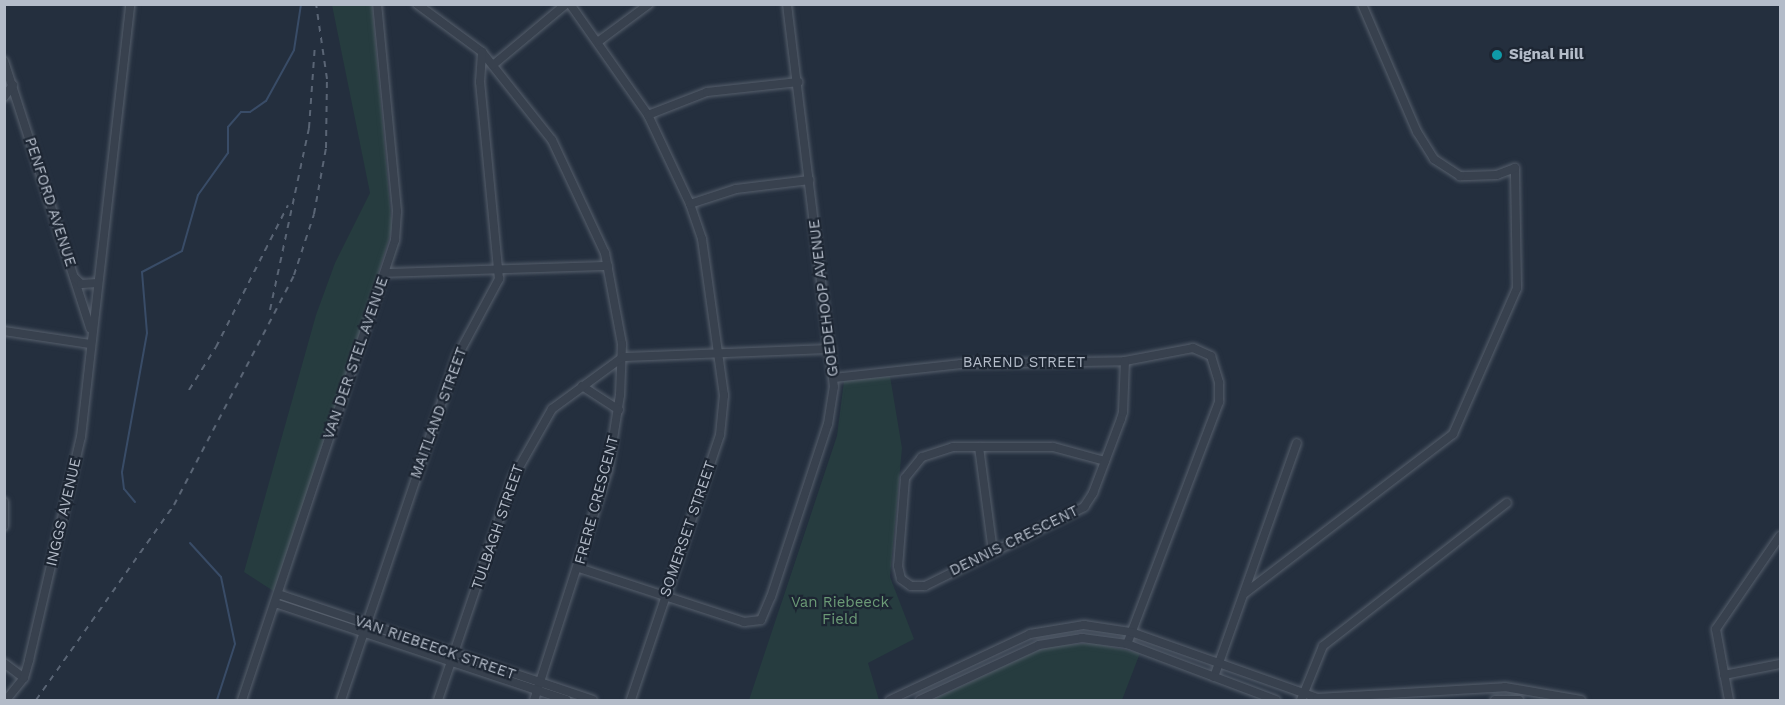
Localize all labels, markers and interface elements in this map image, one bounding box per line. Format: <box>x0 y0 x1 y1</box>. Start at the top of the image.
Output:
place label: Signal Hill <box>1509 46 1584 64</box>
marker: Signal Hill <box>1490 48 1504 62</box>
street label: PENFORD AVENUE <box>21 135 79 269</box>
street label: GOEDEHOOP AVENUE <box>805 218 843 378</box>
street label: VAN DER STEL AVENUE <box>320 274 392 442</box>
street label: MAITLAND STREET <box>407 345 471 481</box>
street label: BAREND STREET <box>963 354 1085 372</box>
street label: FRERE CRESCENT <box>571 434 623 566</box>
street label: INGGS AVENUE <box>43 456 85 568</box>
street label: SOMERSET STREET <box>656 458 720 600</box>
street label: TULBAGH STREET <box>468 462 528 592</box>
street label: DENNIS CRESCENT <box>947 502 1081 580</box>
park label: Van Riebeeck Field <box>791 593 889 628</box>
street label: VAN RIEBEECK STREET <box>352 612 518 684</box>

